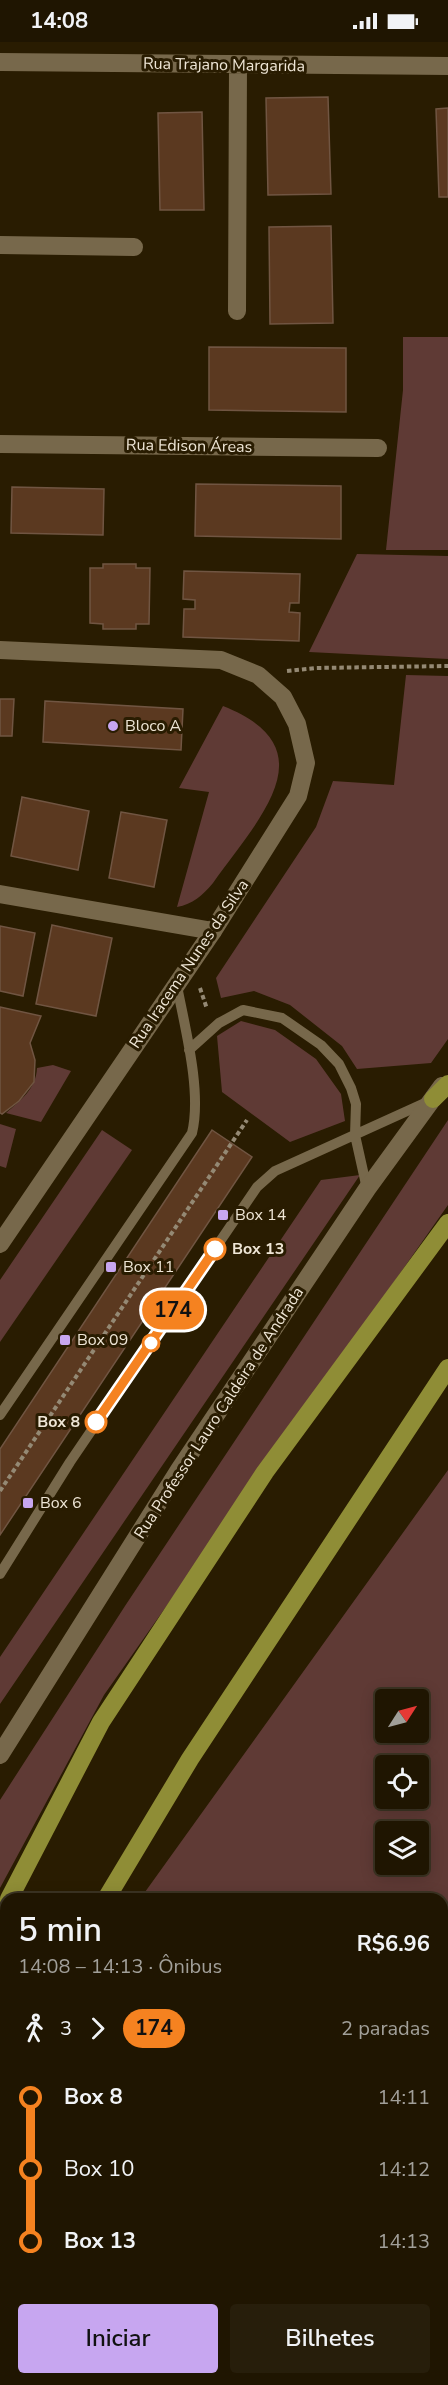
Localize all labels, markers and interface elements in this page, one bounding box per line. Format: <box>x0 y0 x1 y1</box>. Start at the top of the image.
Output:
text: 14:08 <box>30 6 88 36</box>
street label: Rua Trajano Margarida <box>143 53 305 77</box>
street label: Rua Edison Áreas <box>126 434 252 458</box>
place label: Bloco A <box>125 715 182 737</box>
marker: Bloco A <box>106 719 120 733</box>
street label: Rua Iracema Nunes da Silva <box>124 875 254 1053</box>
place label: Box 14 <box>235 1204 287 1226</box>
marker: Box 14 <box>216 1208 230 1222</box>
marker: Box 13 <box>204 1238 226 1260</box>
place label: Box 13 <box>232 1238 284 1260</box>
place label: Box 11 <box>123 1256 174 1278</box>
marker: Box 11 <box>104 1260 118 1274</box>
street label: Rua Professor Lauro Caldeira de Andrada <box>129 1283 309 1543</box>
line badge: 174 <box>138 1290 207 1330</box>
text: 174 <box>154 1296 192 1324</box>
place label: Box 09 <box>77 1329 128 1351</box>
marker: Box 09 <box>58 1333 72 1347</box>
unlabelled marker <box>142 1334 160 1352</box>
place label: Box 8 <box>37 1411 80 1433</box>
marker: Box 8 <box>85 1411 107 1433</box>
place label: Box 6 <box>40 1492 82 1514</box>
marker: Box 6 <box>21 1496 35 1510</box>
north arrow <box>375 1689 429 1743</box>
map controls <box>375 1689 429 1875</box>
button: locate <box>375 1755 429 1809</box>
button: layers <box>375 1821 429 1875</box>
text: 5 min <box>18 1908 102 1953</box>
text: R$6.96 <box>357 1929 430 1959</box>
text: 14:08 – 14:13 · Ônibus <box>18 1953 222 1980</box>
icon: walk <box>18 2012 51 2045</box>
icon: forward <box>81 2012 114 2045</box>
text: 174 <box>135 2014 173 2042</box>
text: 3 <box>60 2015 72 2042</box>
text: 2 paradas <box>341 2015 430 2042</box>
text: Box 8 <box>64 2082 123 2112</box>
text: 14:11 <box>377 2084 430 2111</box>
text: Box 10 <box>64 2154 134 2184</box>
text: 14:12 <box>377 2156 430 2183</box>
text: Box 13 <box>64 2226 136 2256</box>
text: 14:13 <box>377 2228 430 2255</box>
button: Iniciar <box>18 2304 218 2373</box>
button: Bilhetes <box>230 2304 430 2373</box>

